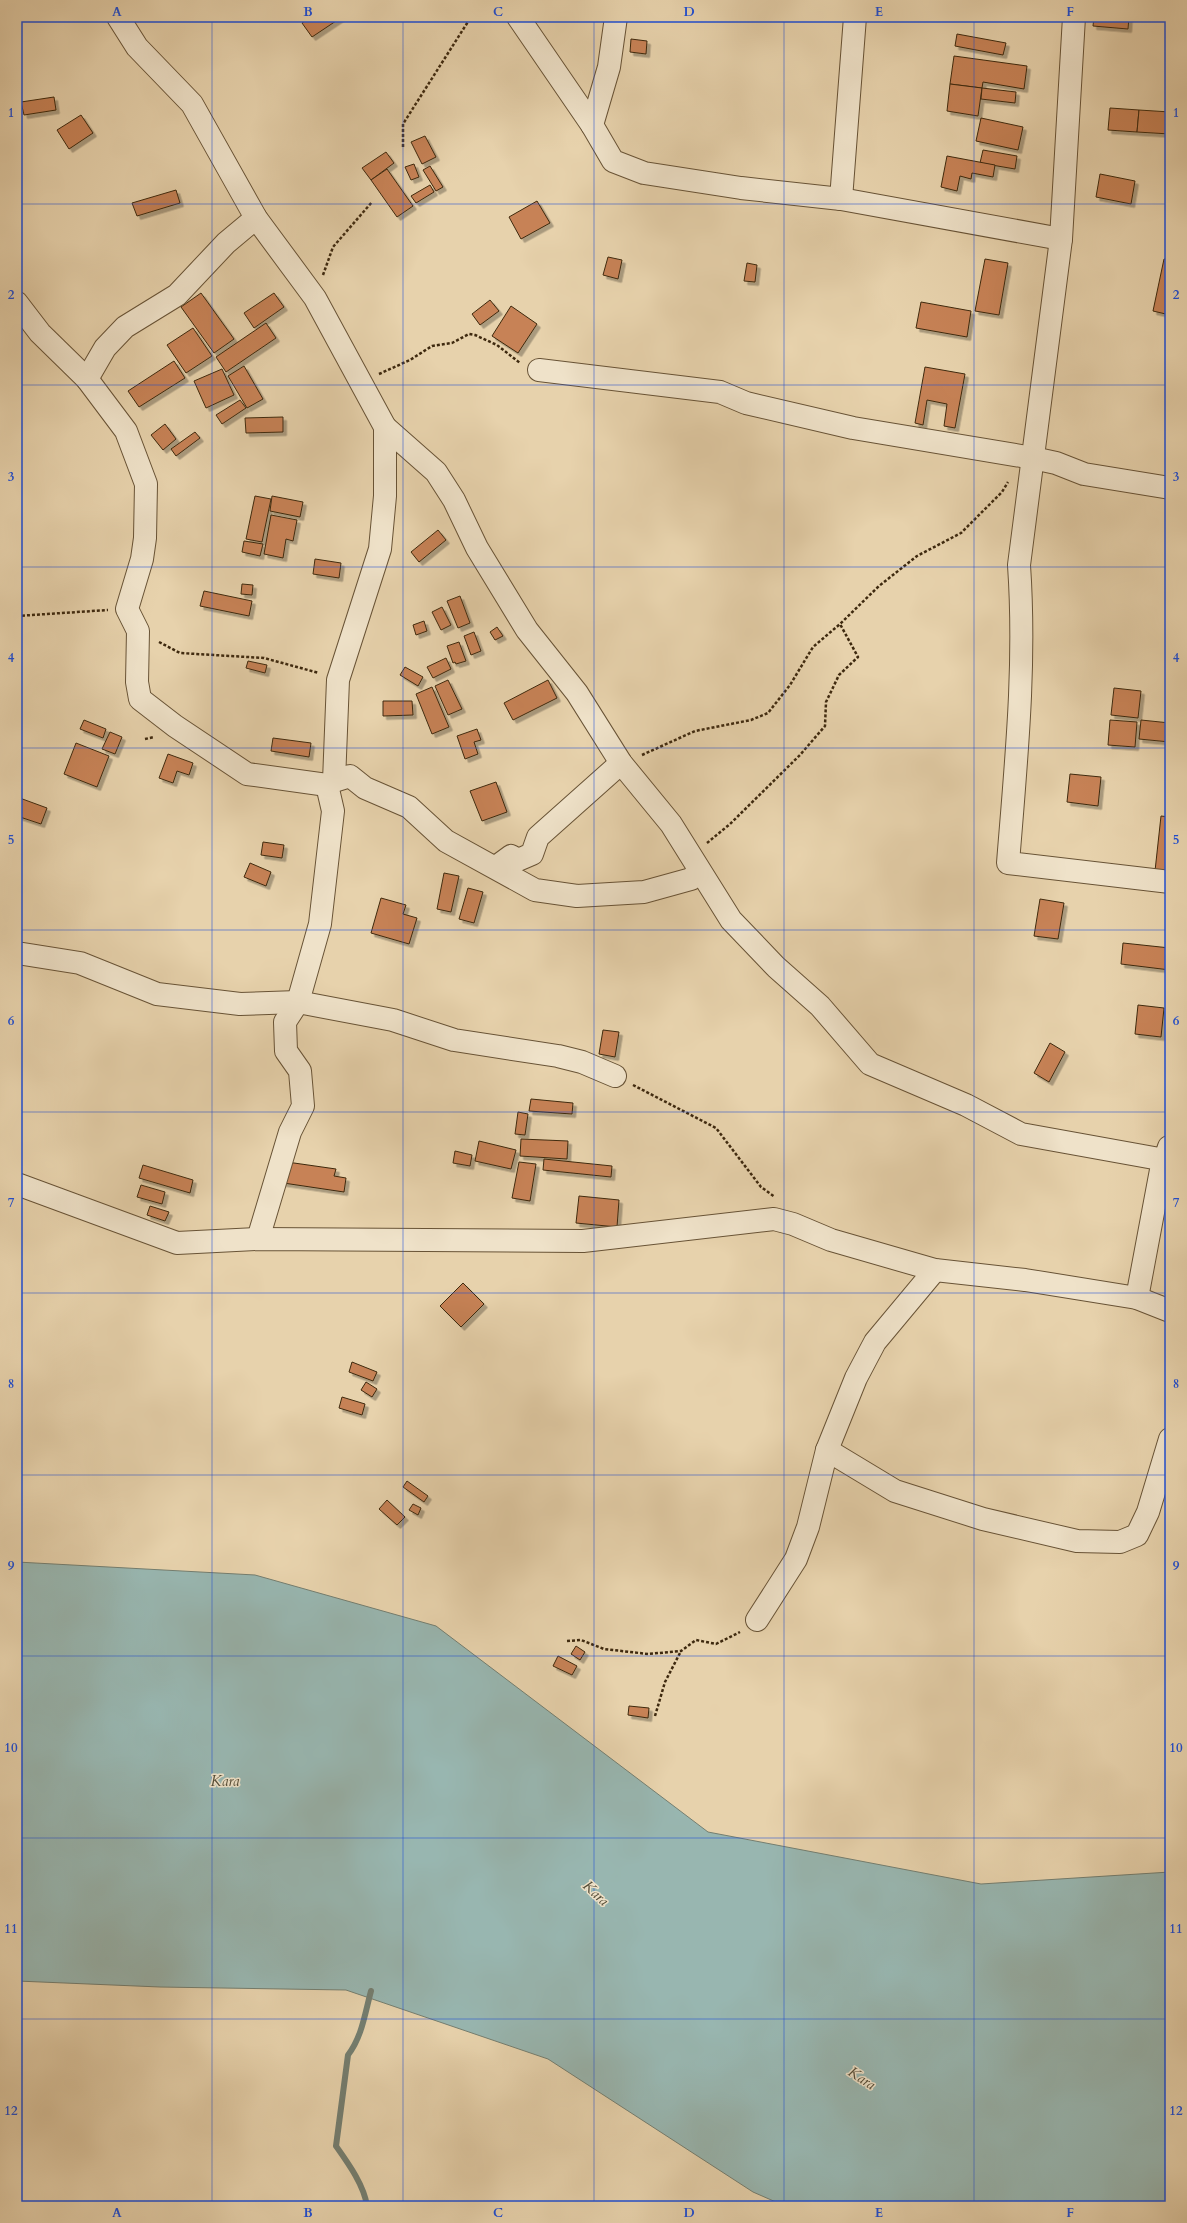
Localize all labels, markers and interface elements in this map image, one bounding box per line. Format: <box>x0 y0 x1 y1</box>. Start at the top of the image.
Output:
text: A <box>112 3 122 21</box>
text: B <box>303 3 313 21</box>
text: C <box>493 3 503 21</box>
text: D <box>683 3 695 21</box>
text: E <box>875 3 883 21</box>
text: F <box>1066 3 1074 21</box>
text: 1 <box>8 104 14 122</box>
text: 1 <box>1173 104 1179 122</box>
text: 2 <box>8 286 15 304</box>
text: 2 <box>1173 286 1180 304</box>
text: 3 <box>8 468 15 486</box>
text: 3 <box>1173 468 1180 486</box>
text: 4 <box>8 649 15 667</box>
text: 4 <box>1173 649 1180 667</box>
text: 5 <box>8 831 14 849</box>
text: 5 <box>1173 831 1179 849</box>
text: 6 <box>8 1012 15 1030</box>
text: 6 <box>1173 1012 1180 1030</box>
text: 7 <box>8 1194 15 1212</box>
text: 7 <box>1173 1194 1180 1212</box>
text: 8 <box>8 1375 14 1393</box>
text: 8 <box>1173 1375 1179 1393</box>
text: 9 <box>8 1557 15 1575</box>
text: 9 <box>1173 1557 1180 1575</box>
text: 10 <box>4 1739 18 1757</box>
text: 10 <box>1169 1739 1183 1757</box>
water label: Kara <box>210 1771 240 1791</box>
water label: Kara <box>579 1876 614 1910</box>
text: 11 <box>4 1920 18 1938</box>
text: 11 <box>1169 1920 1183 1938</box>
water label: Kara <box>844 2062 880 2094</box>
text: 12 <box>4 2102 18 2120</box>
text: 12 <box>1169 2102 1183 2120</box>
text: A <box>112 2204 122 2222</box>
text: B <box>303 2204 313 2222</box>
text: C <box>493 2204 503 2222</box>
text: D <box>683 2204 695 2222</box>
text: E <box>875 2204 883 2222</box>
text: F <box>1066 2204 1074 2222</box>

